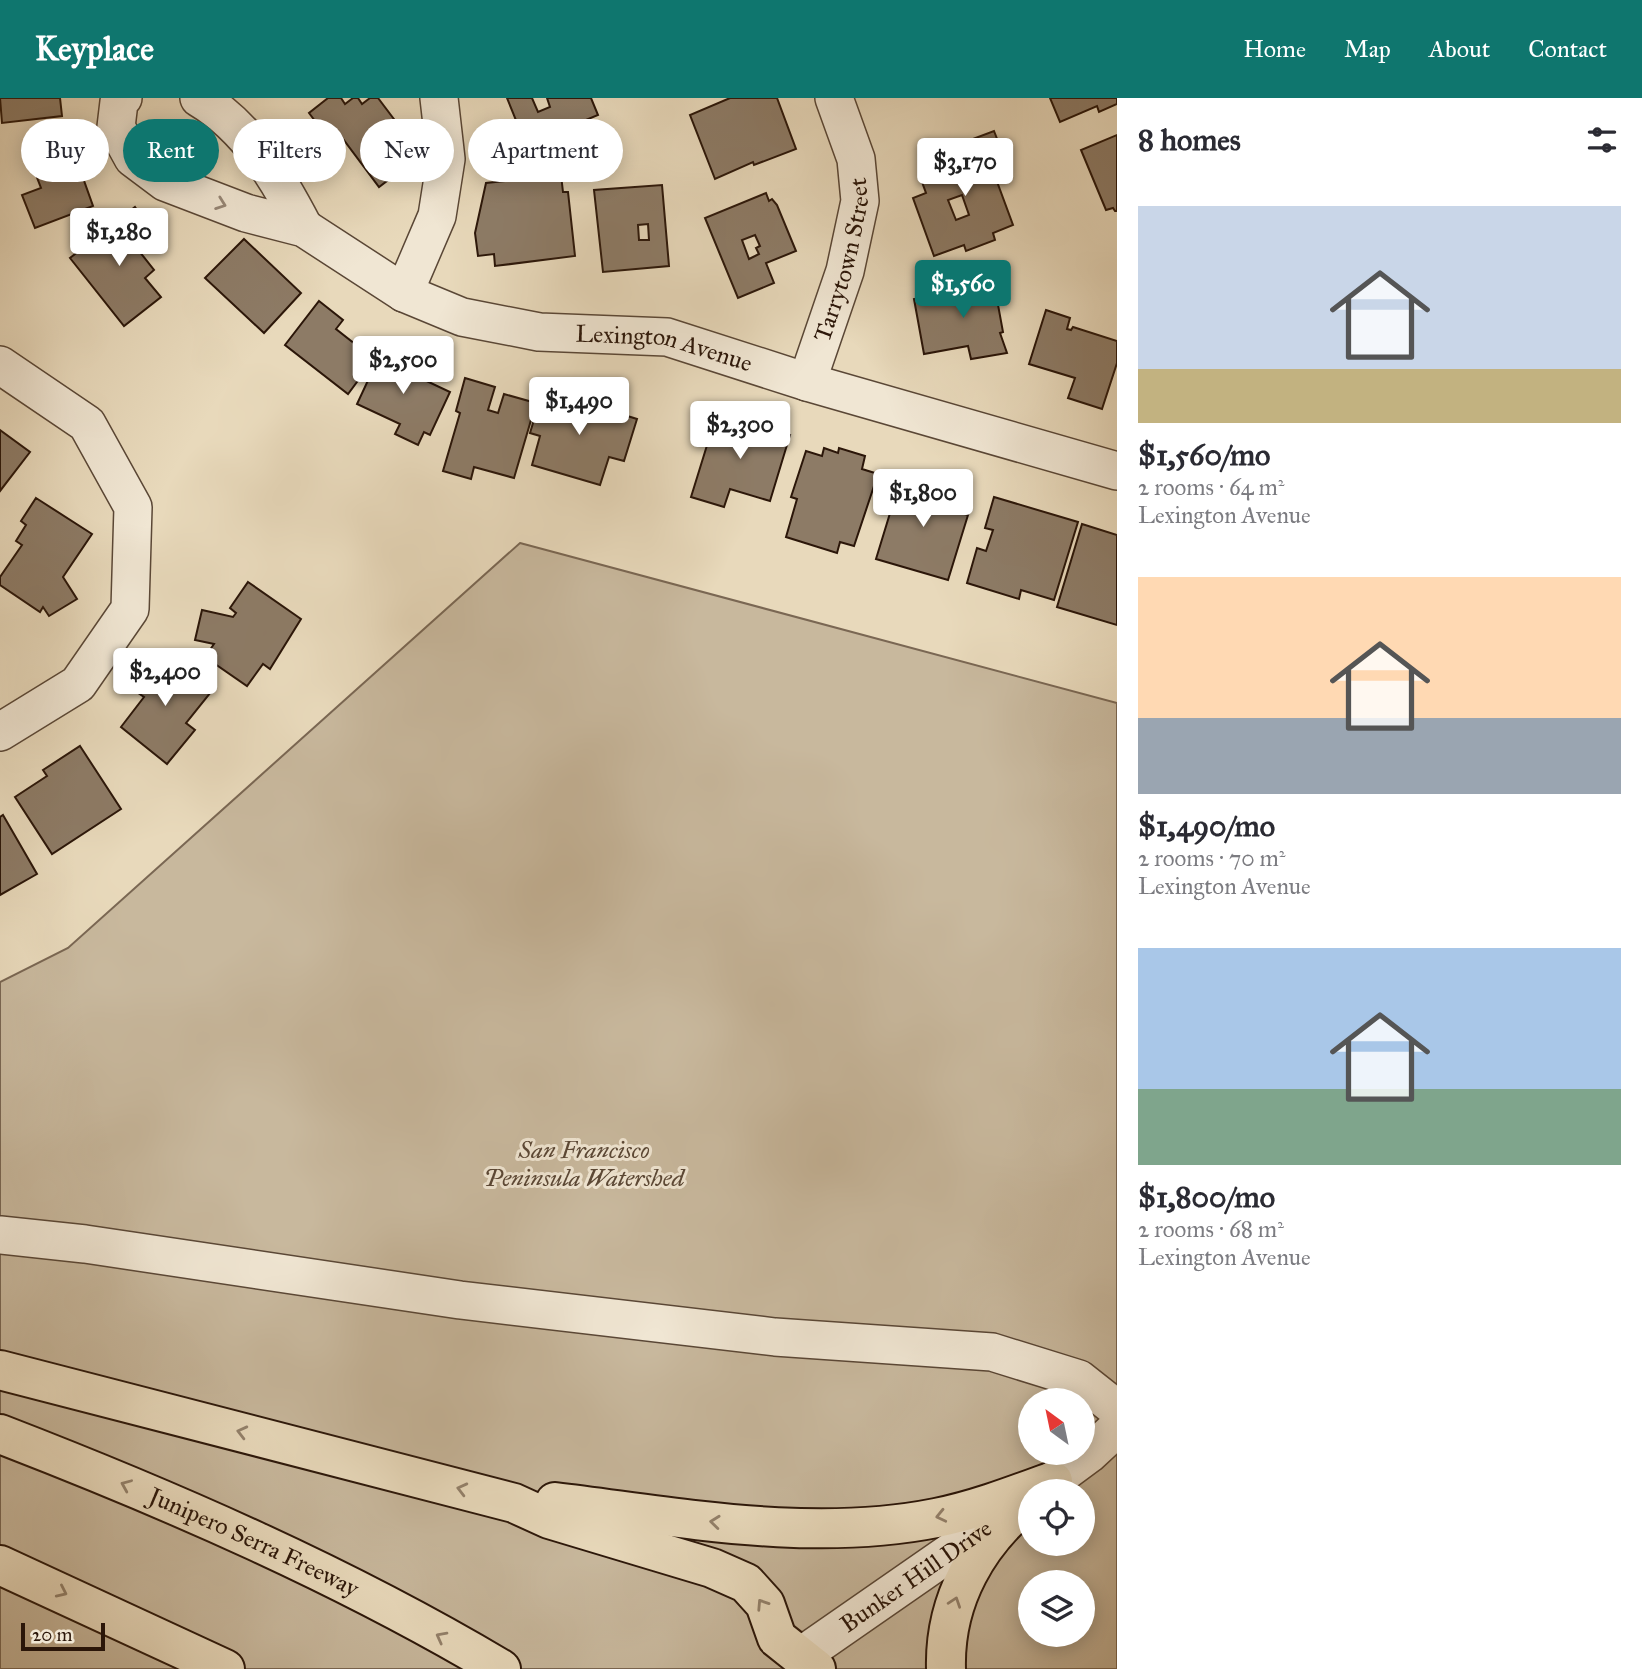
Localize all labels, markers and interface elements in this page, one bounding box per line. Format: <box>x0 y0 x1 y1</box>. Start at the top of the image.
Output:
text: Keyplace <box>35 29 154 69</box>
text: Home <box>1243 34 1306 64</box>
text: Map <box>1344 34 1391 64</box>
text: About <box>1429 34 1490 64</box>
text: Contact <box>1528 34 1607 64</box>
chip: Buy <box>21 119 109 182</box>
chip: Rent <box>123 119 219 182</box>
chip: Filters <box>233 119 346 182</box>
chip: New <box>360 119 454 182</box>
chip: Apartment <box>468 119 623 182</box>
icon: filters <box>1583 121 1621 159</box>
text: 8 homes <box>1138 122 1241 158</box>
pin: $3,170 <box>908 139 1022 198</box>
text: $3,170 <box>933 147 997 175</box>
street label: Tarrytown Street <box>807 176 876 346</box>
one-way arrow <box>215 196 227 210</box>
pin: $1,280 <box>62 208 176 268</box>
text: $1,280 <box>86 217 152 245</box>
icon: home <box>1317 252 1443 378</box>
pin: $1,560 <box>906 260 1020 320</box>
text: $1,560 <box>931 269 995 297</box>
street label: Lexington Avenue <box>575 318 756 378</box>
pin: $2,500 <box>346 336 460 396</box>
text: $2,500 <box>369 345 437 373</box>
pin: $1,490 <box>522 378 636 437</box>
text: $1,490 <box>545 386 613 414</box>
pin: $2,300 <box>683 402 797 461</box>
text: $2,300 <box>706 410 774 438</box>
text: $1,560/mo <box>1138 437 1270 473</box>
pin: $1,800 <box>866 470 980 529</box>
text: 2 rooms · 64 m² <box>1138 473 1284 501</box>
text: $1,800 <box>889 478 957 506</box>
text: Lexington Avenue <box>1138 501 1311 529</box>
icon: home <box>1317 623 1443 749</box>
pin: $2,400 <box>108 648 222 708</box>
text: $2,400 <box>129 657 201 685</box>
text: $1,490/mo <box>1138 808 1275 844</box>
text: 2 rooms · 70 m² <box>1138 844 1286 872</box>
text: Lexington Avenue <box>1138 872 1311 900</box>
icon: home <box>1317 994 1443 1120</box>
park label: San Francisco Peninsula Watershed <box>484 1135 686 1193</box>
text: $1,800/mo <box>1138 1179 1275 1215</box>
text: 2 rooms · 68 m² <box>1138 1215 1284 1243</box>
text: Lexington Avenue <box>1138 1243 1311 1271</box>
north arrow <box>1018 1388 1096 1465</box>
map controls <box>1018 1388 1095 1647</box>
one-way arrow <box>236 1426 248 1440</box>
one-way arrow <box>120 1479 133 1493</box>
button: locate <box>1018 1479 1095 1556</box>
street label: Junipero Serra Freeway <box>142 1480 365 1604</box>
one-way arrow <box>456 1483 468 1497</box>
one-way arrow <box>935 1508 947 1523</box>
street label: Bunker Hill Drive <box>834 1513 998 1639</box>
one-way arrow <box>709 1514 720 1529</box>
button: layers <box>1018 1570 1095 1647</box>
one-way arrow <box>55 1584 68 1598</box>
one-way arrow <box>947 1597 962 1609</box>
one-way arrow <box>757 1599 770 1612</box>
scale bar <box>21 1620 105 1652</box>
text: 20 m <box>32 1623 73 1646</box>
one-way arrow <box>436 1631 448 1645</box>

